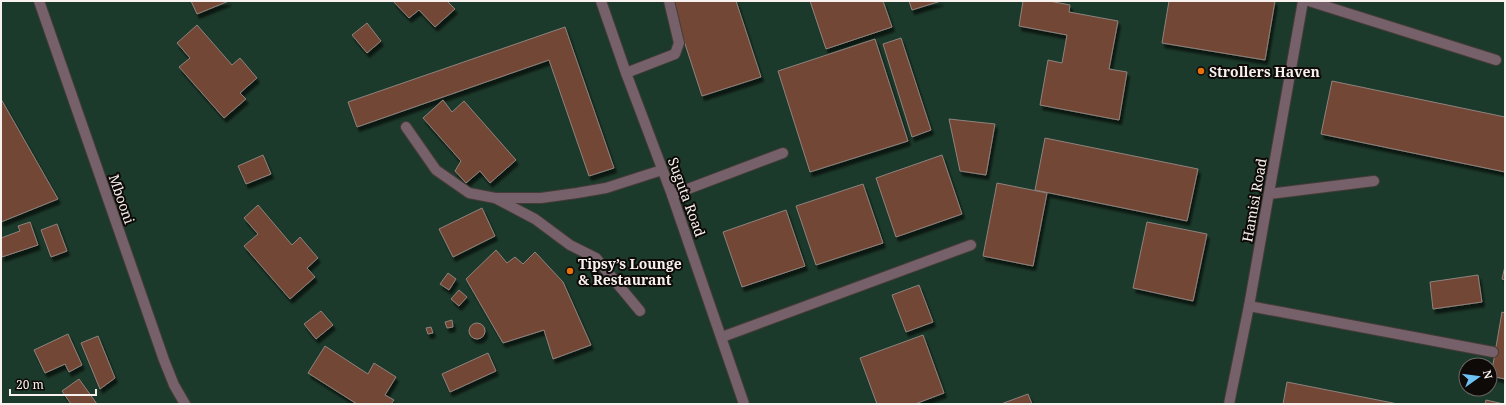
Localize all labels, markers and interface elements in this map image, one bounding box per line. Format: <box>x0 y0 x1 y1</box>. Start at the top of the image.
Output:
place label: Strollers Haven <box>1209 62 1320 81</box>
marker: Strollers Haven <box>1196 66 1206 76</box>
street label: Suguta Road <box>664 155 710 240</box>
street label: Hamisi Road <box>1237 156 1271 243</box>
street label: Mbooni <box>105 172 140 227</box>
place label: Tipsy’s Lounge & Restaurant <box>578 254 682 289</box>
marker: Tipsy’s Lounge & Restaurant <box>565 266 575 276</box>
north arrow <box>1458 357 1498 397</box>
text: N <box>1480 368 1497 381</box>
scale bar <box>10 371 96 397</box>
text: 20 m <box>16 376 44 393</box>

